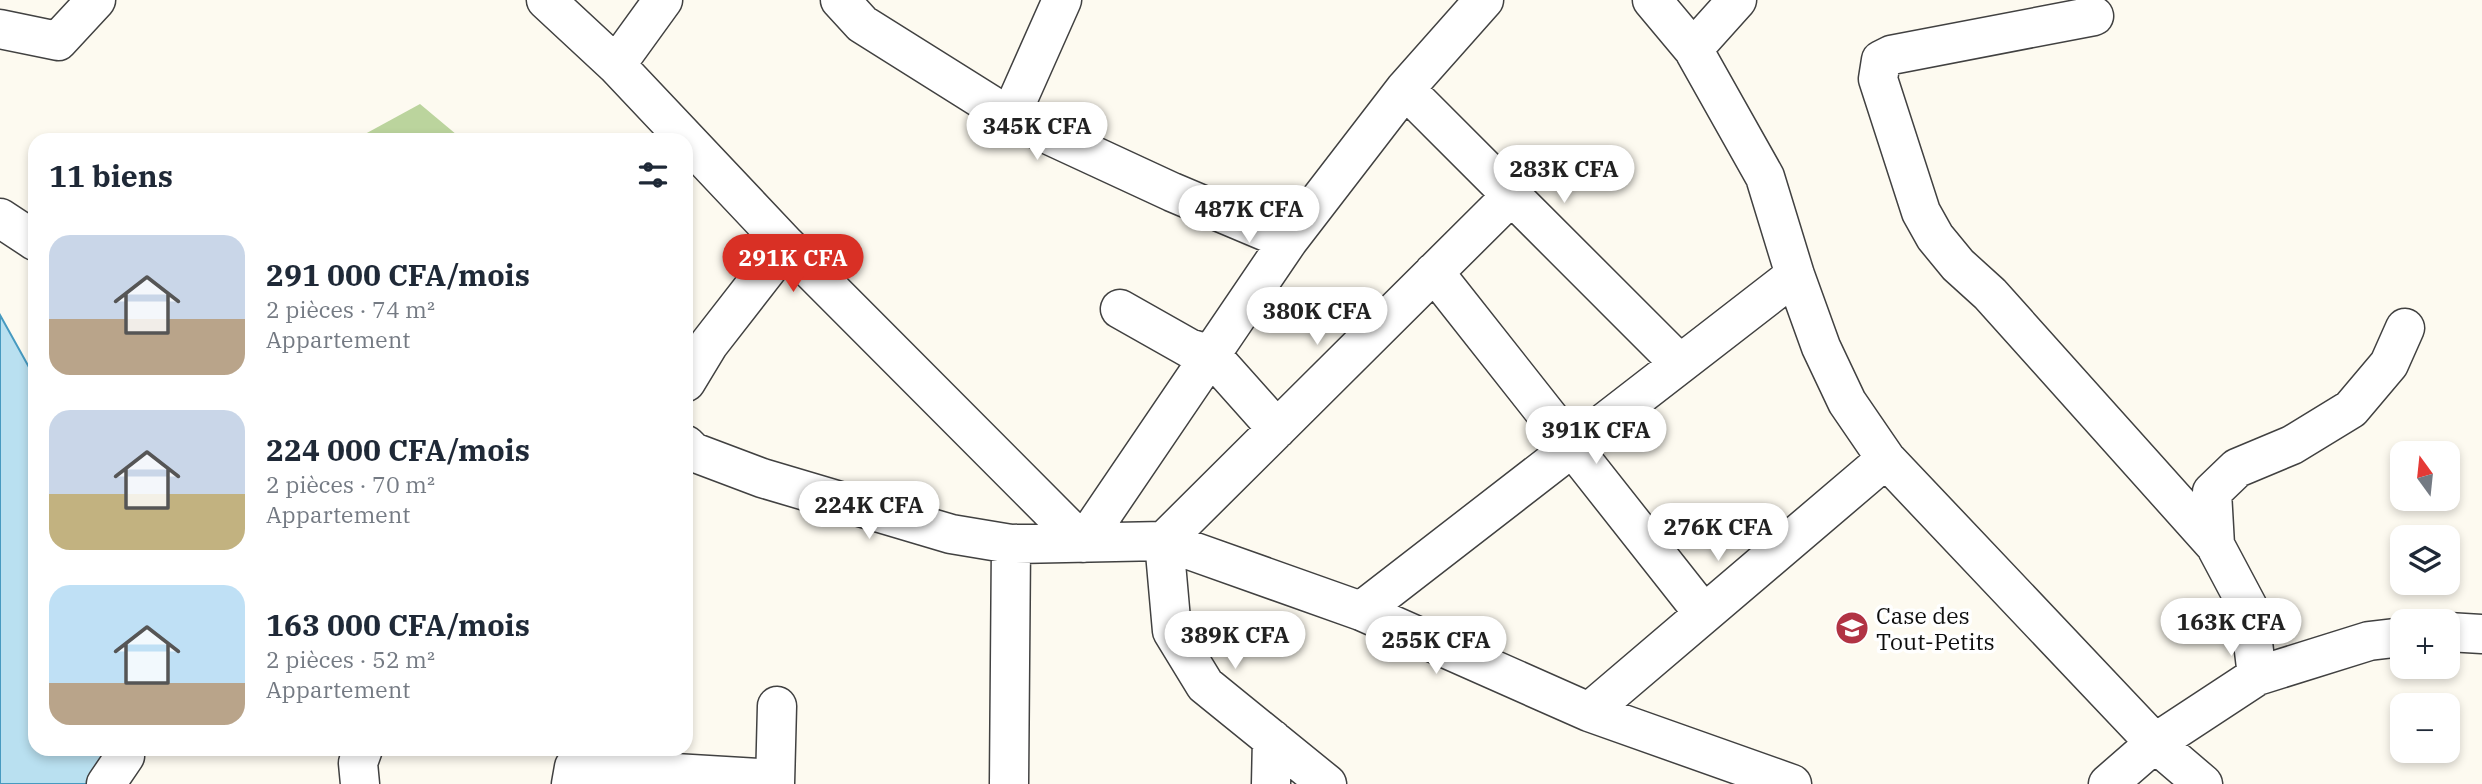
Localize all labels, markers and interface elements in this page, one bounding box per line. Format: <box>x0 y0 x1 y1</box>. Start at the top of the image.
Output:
pin: 345K CFA <box>965 102 1109 162</box>
text: 345K CFA <box>983 110 1091 140</box>
pin: 283K CFA <box>1492 146 1636 205</box>
text: 283K CFA <box>1510 153 1618 183</box>
text: 11 biens <box>49 156 173 195</box>
icon: filters <box>634 156 672 194</box>
pin: 487K CFA <box>1177 186 1321 245</box>
text: 487K CFA <box>1195 193 1303 223</box>
pin: 291K CFA <box>721 234 865 294</box>
text: 291K CFA <box>739 242 847 272</box>
text: 291 000 CFA/mois <box>266 255 530 294</box>
icon: home <box>105 263 189 347</box>
pin: 380K CFA <box>1245 288 1389 347</box>
text: 2 pièces · 74 m² <box>266 294 435 324</box>
text: 380K CFA <box>1263 295 1371 325</box>
text: Appartement <box>266 324 410 354</box>
pin: 391K CFA <box>1524 406 1668 466</box>
text: 391K CFA <box>1542 414 1650 444</box>
text: 224 000 CFA/mois <box>266 430 530 469</box>
icon: home <box>105 438 189 522</box>
north arrow <box>2390 441 2460 511</box>
map controls <box>2390 441 2460 763</box>
text: 2 pièces · 70 m² <box>266 469 435 499</box>
pin: 224K CFA <box>797 482 941 541</box>
text: 224K CFA <box>815 489 923 519</box>
text: Appartement <box>266 499 410 529</box>
pin: 276K CFA <box>1646 504 1790 563</box>
text: 276K CFA <box>1664 511 1772 541</box>
button: layers <box>2390 525 2460 595</box>
pin: 163K CFA <box>2159 598 2303 658</box>
place label: Case des Tout-Petits <box>1876 600 1995 656</box>
text: 163 000 CFA/mois <box>266 605 530 644</box>
text: 163K CFA <box>2177 606 2285 636</box>
school or university icon: Case des Tout-Petits <box>1833 609 1871 647</box>
button: + <box>2390 609 2460 679</box>
pin: 389K CFA <box>1163 612 1307 671</box>
icon: home <box>105 613 189 697</box>
pin: 255K CFA <box>1364 616 1508 676</box>
text: 389K CFA <box>1181 619 1289 649</box>
text: 255K CFA <box>1382 624 1490 654</box>
text: 2 pièces · 52 m² <box>266 644 435 674</box>
text: Appartement <box>266 674 410 704</box>
button: − <box>2390 693 2460 763</box>

